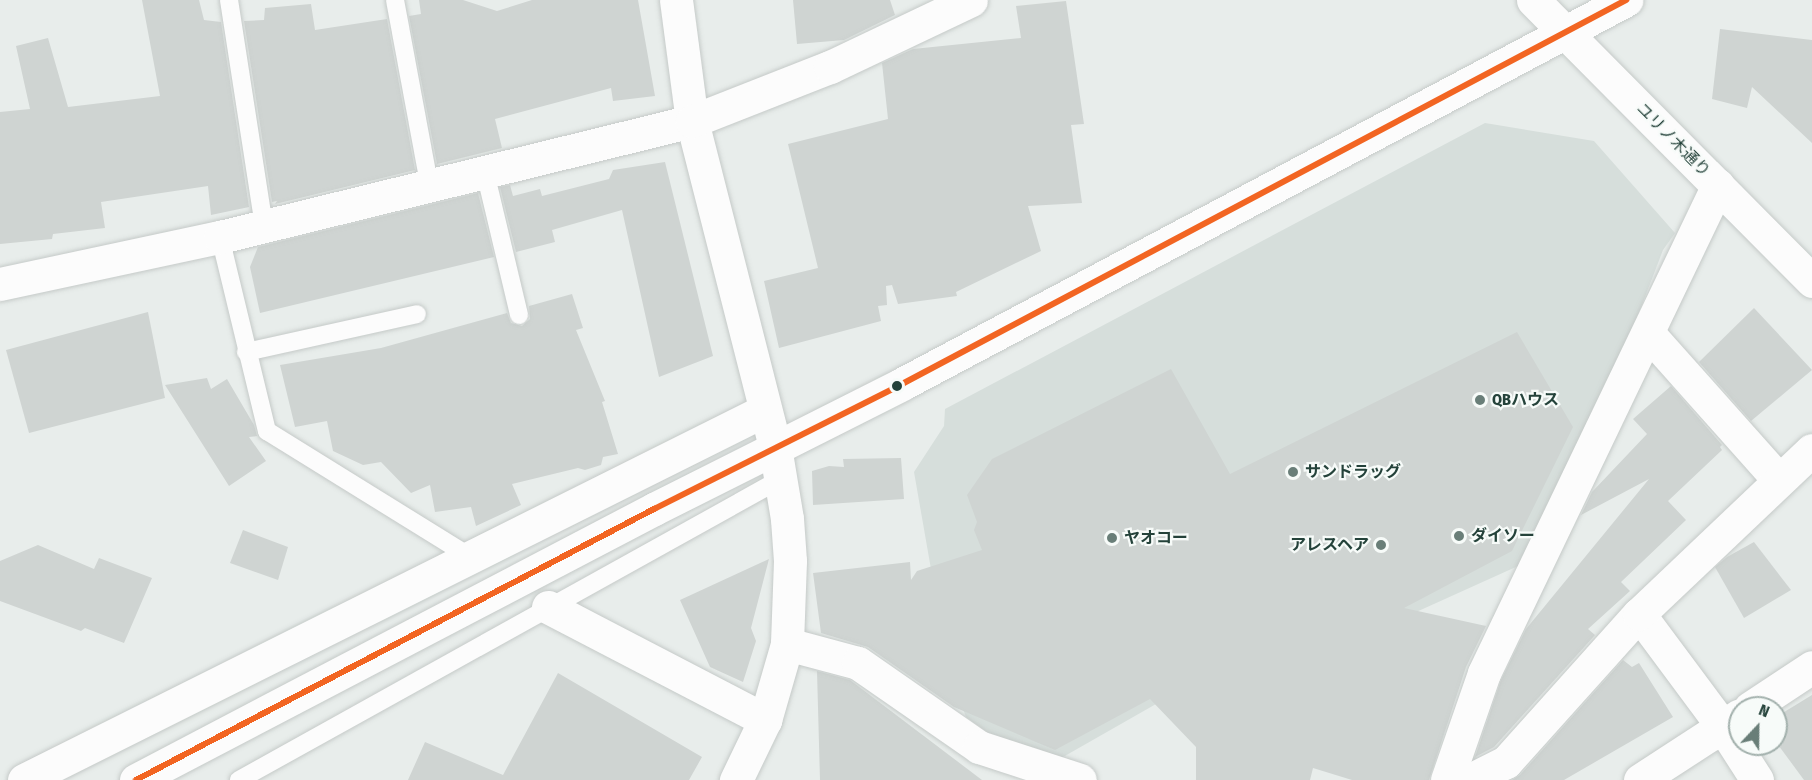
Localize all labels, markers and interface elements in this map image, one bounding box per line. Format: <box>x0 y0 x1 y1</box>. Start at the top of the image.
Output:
street label: ユリノ木通り <box>1632 99 1714 181</box>
unlabelled marker <box>891 380 903 392</box>
place label: QBハウス <box>1492 390 1559 410</box>
marker: QBハウス <box>1473 393 1487 407</box>
place label: サンドラッグ <box>1305 462 1401 482</box>
marker: サンドラッグ <box>1286 465 1300 479</box>
place label: ダイソー <box>1471 526 1535 546</box>
place label: ヤオコー <box>1124 528 1188 548</box>
marker: ダイソー <box>1452 529 1466 543</box>
marker: ヤオコー <box>1105 531 1119 545</box>
place label: アレスヘア <box>1289 535 1369 555</box>
marker: アレスヘア <box>1374 538 1388 552</box>
north arrow <box>1728 696 1788 756</box>
text: N <box>1756 700 1772 721</box>

